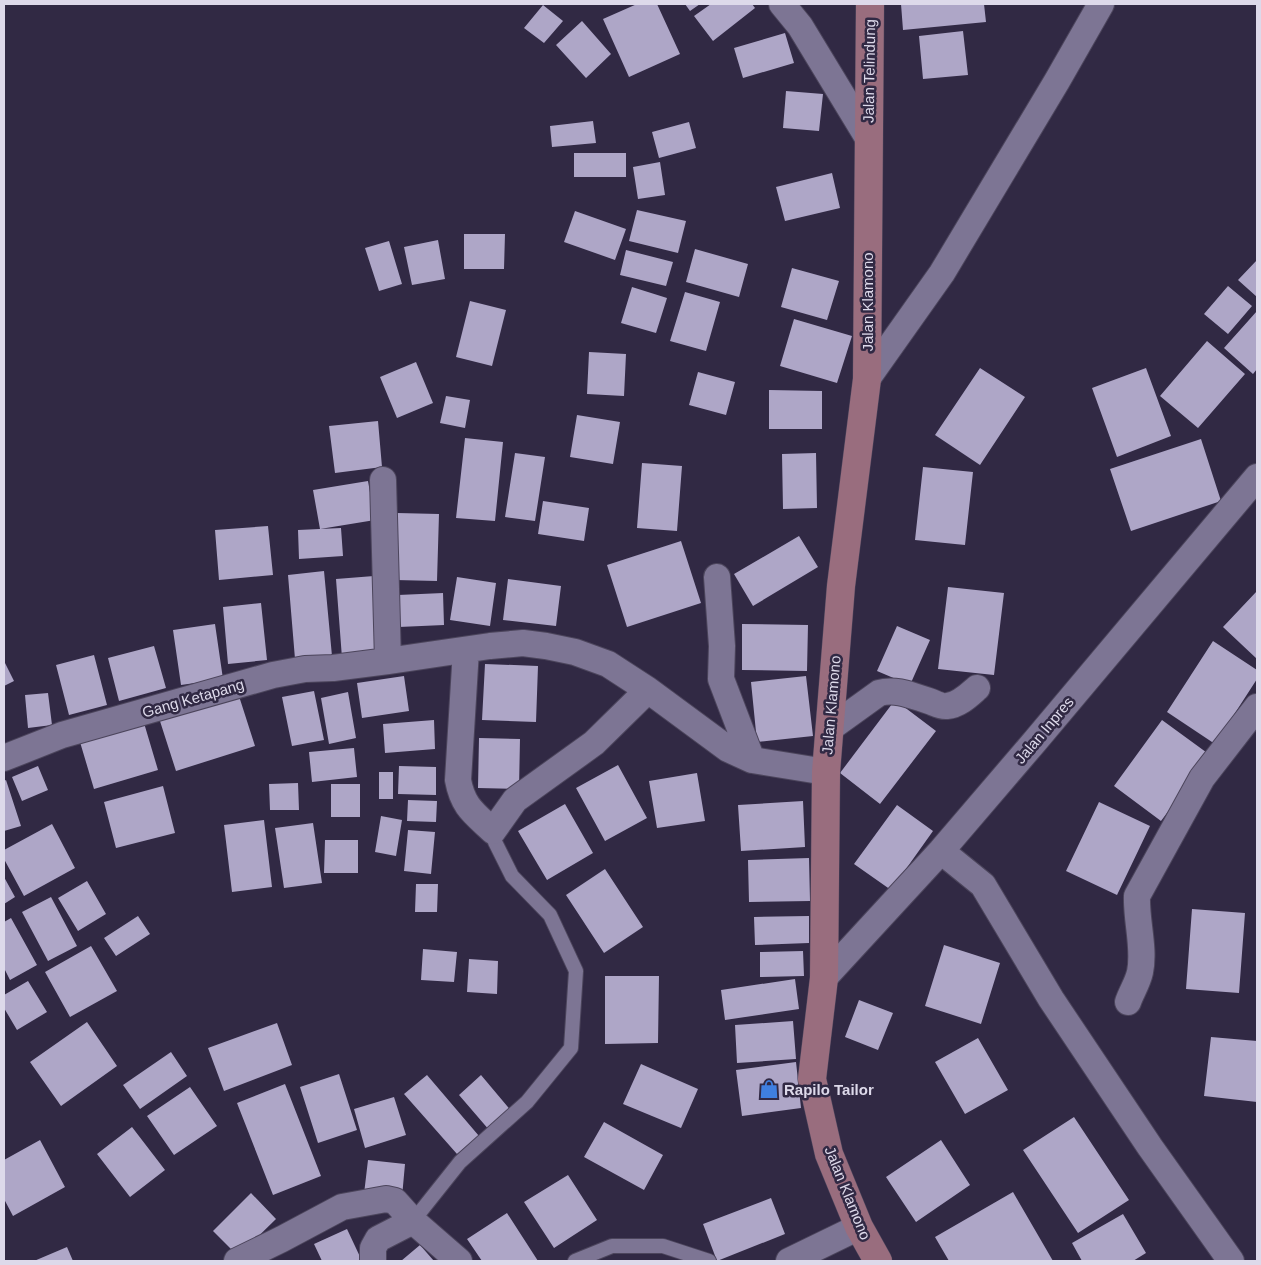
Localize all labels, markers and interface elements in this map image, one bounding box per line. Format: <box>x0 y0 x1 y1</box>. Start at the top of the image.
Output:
street label: Jalan Telindung <box>860 19 878 123</box>
street label: Jalan Klamono <box>859 252 876 352</box>
street label: Jalan Klamono <box>818 655 844 755</box>
street label: Gang Ketapang <box>140 675 246 721</box>
street label: Jalan Inpres <box>1011 693 1077 767</box>
shop icon: Rapilo Tailor <box>758 1078 780 1100</box>
place label: Rapilo Tailor <box>784 1081 874 1098</box>
street label: Jalan Klamono <box>822 1144 874 1242</box>

